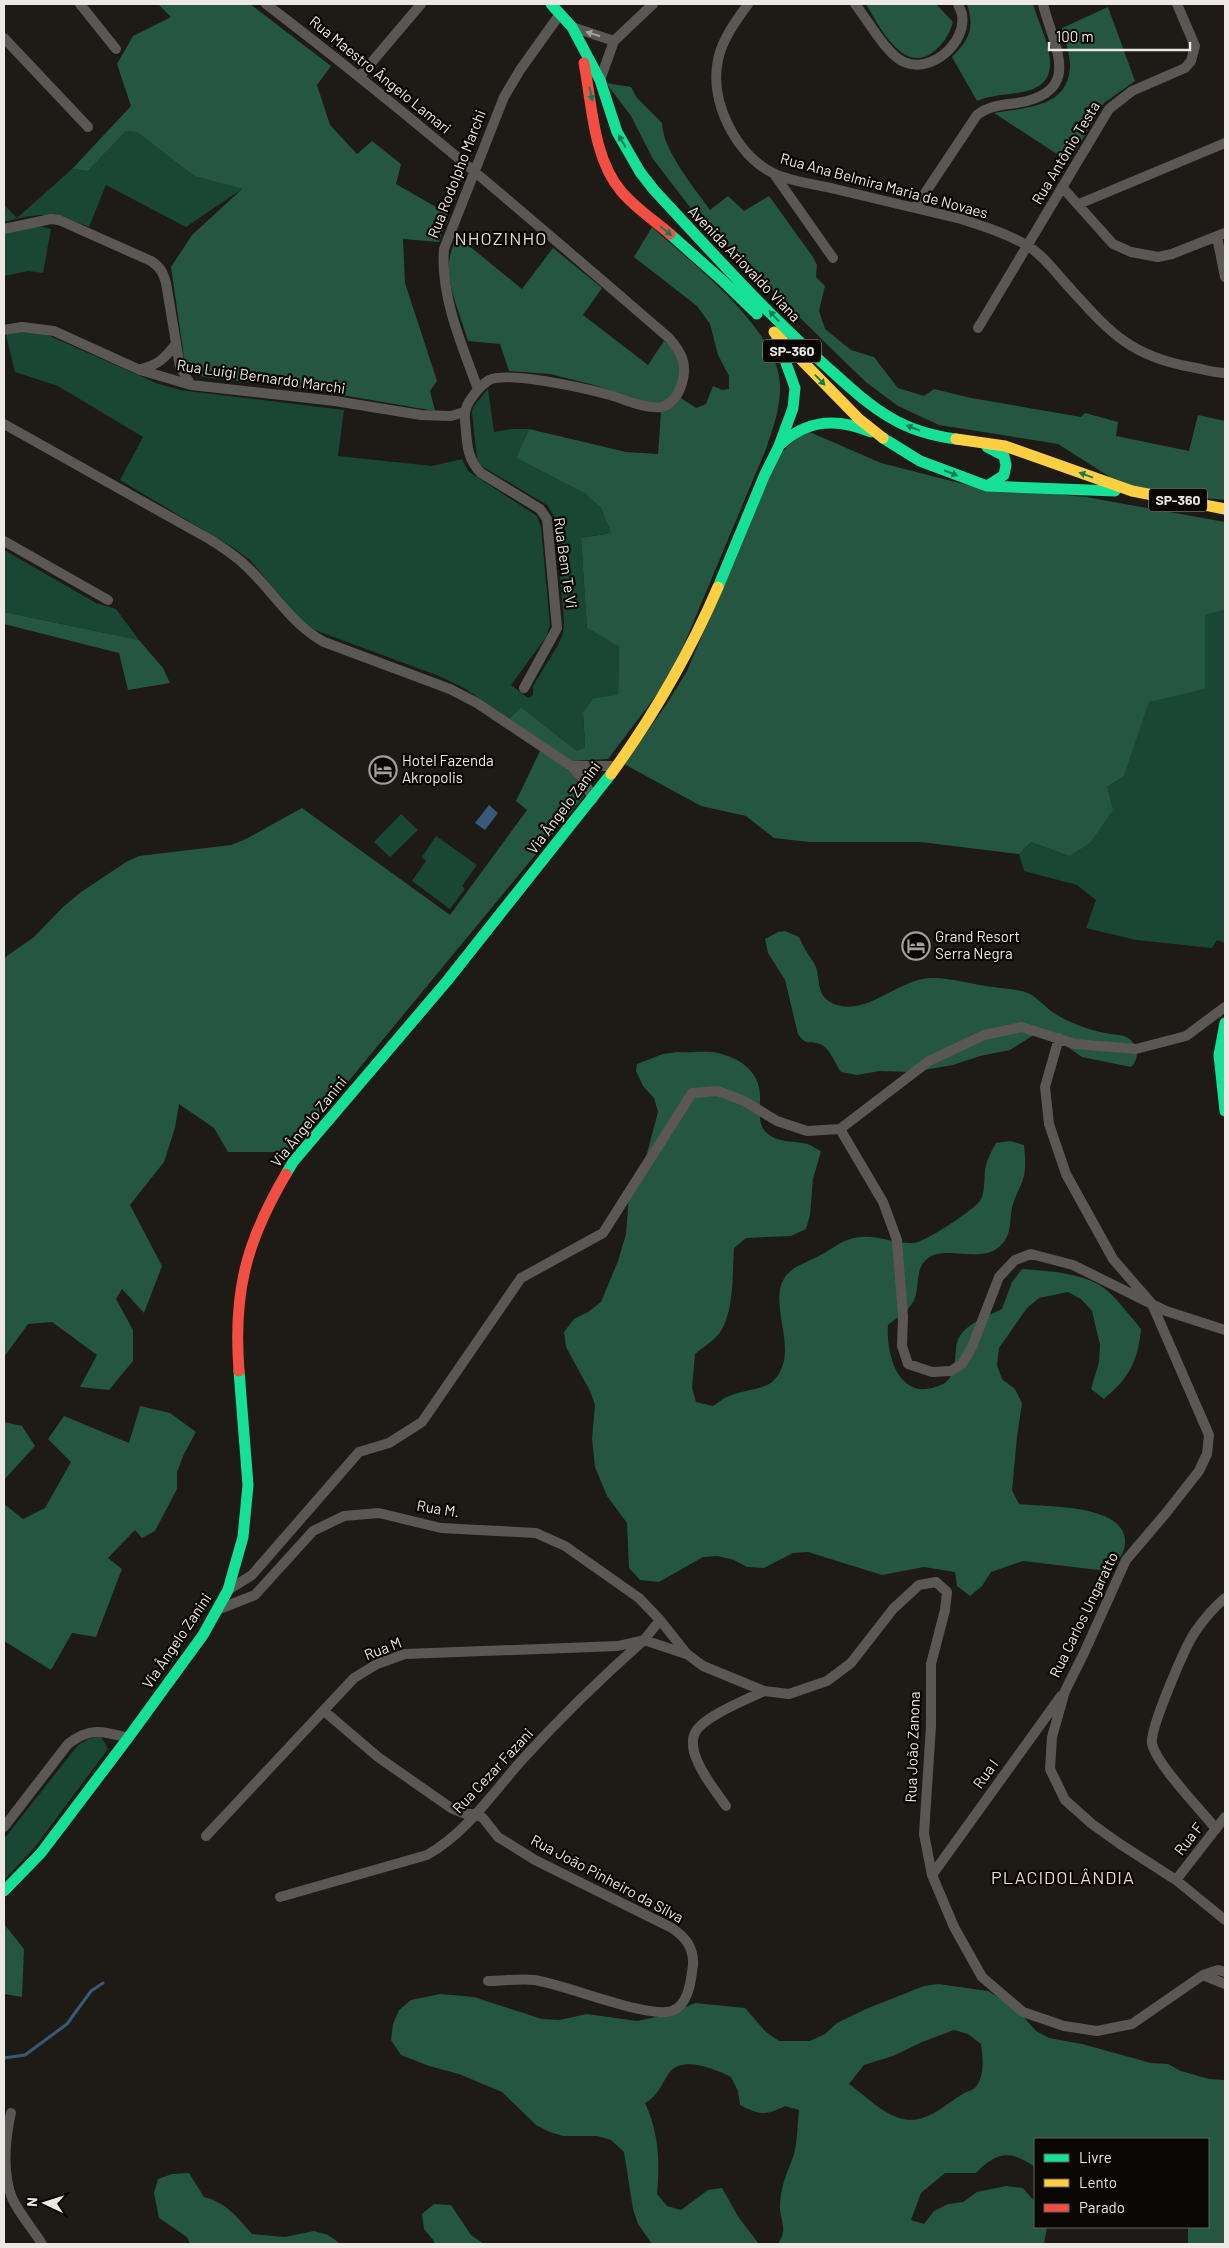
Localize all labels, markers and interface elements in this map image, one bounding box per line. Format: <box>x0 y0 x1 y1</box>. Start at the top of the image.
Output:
street label: Rua Maestro Ângelo Lamari <box>306 12 455 137</box>
scale bar <box>1049 20 1190 52</box>
text: 100 m <box>1056 27 1094 45</box>
one-way arrow <box>585 30 600 38</box>
one-way arrow <box>587 87 595 102</box>
street label: Rua Antônio Testa <box>1027 98 1103 207</box>
street label: Rua Rodolpho Marchi <box>423 107 489 240</box>
one-way arrow <box>618 134 626 148</box>
street label: Rua Ana Belmira Maria de Novaes <box>778 149 990 221</box>
street label: Avenida Ariovaldo Viana <box>685 202 805 325</box>
one-way arrow <box>659 225 672 236</box>
district label: NHOZINHO <box>455 227 547 249</box>
one-way arrow <box>768 310 780 322</box>
road number: SP-360 <box>763 340 821 362</box>
street label: Rua Luigi Bernardo Marchi <box>176 355 347 397</box>
one-way arrow <box>813 374 825 386</box>
one-way arrow <box>905 424 920 431</box>
one-way arrow <box>944 469 959 477</box>
one-way arrow <box>1078 470 1093 478</box>
road number: SP-360 <box>1149 488 1207 512</box>
street label: Rua Bem Te Vi <box>551 516 581 610</box>
place label: Hotel Fazenda Akropolis <box>402 751 494 786</box>
hotel icon: Hotel Fazenda Akropolis <box>368 755 398 785</box>
street label: Via Ângelo Zanini <box>523 758 604 857</box>
place label: Grand Resort Serra Negra <box>935 927 1020 962</box>
hotel icon: Grand Resort Serra Negra <box>901 931 931 961</box>
street label: Via Ângelo Zanini <box>266 1073 350 1170</box>
street label: Rua M. <box>416 1496 461 1520</box>
street label: Rua Carlos Ungaratto <box>1045 1549 1121 1680</box>
street label: Via Ângelo Zanini <box>138 1589 215 1691</box>
street label: Rua M <box>361 1633 404 1663</box>
street label: Rua João Zanona <box>901 1691 923 1803</box>
street label: Rua Cezar Fazani <box>448 1724 536 1817</box>
street label: Rua I <box>969 1755 1002 1792</box>
street label: Rua F <box>1170 1818 1207 1858</box>
street label: Rua João Pinheiro da Silva <box>528 1830 687 1926</box>
district label: PLACIDOLÂNDIA <box>991 1866 1135 1888</box>
legend <box>1034 2138 1209 2228</box>
text: Livre <box>1079 2148 1112 2166</box>
text: Lento <box>1079 2173 1117 2191</box>
north arrow <box>20 2178 70 2228</box>
text: N <box>23 2197 40 2207</box>
text: Parado <box>1079 2198 1125 2216</box>

